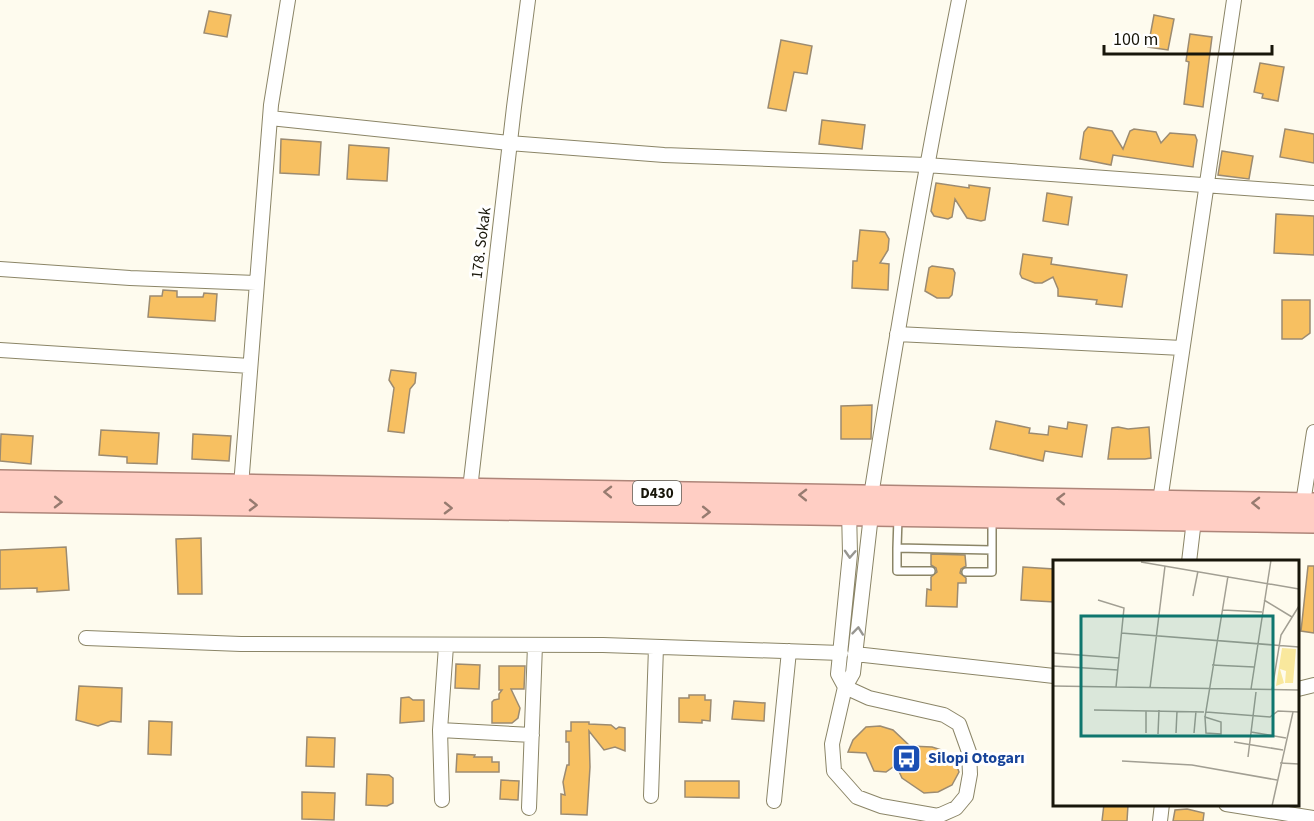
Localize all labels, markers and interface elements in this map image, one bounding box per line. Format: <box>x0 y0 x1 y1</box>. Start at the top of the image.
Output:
scale bar <box>1104 18 1272 56</box>
text: 100 m <box>1113 27 1158 52</box>
street label: 178. Sokak <box>466 206 496 280</box>
road number: D430 <box>633 481 681 505</box>
one-way arrow <box>603 486 612 498</box>
one-way arrow <box>798 489 807 501</box>
one-way arrow <box>1056 493 1065 506</box>
one-way arrow <box>54 496 63 508</box>
one-way arrow <box>1251 496 1260 509</box>
one-way arrow <box>249 499 258 511</box>
one-way arrow <box>444 502 453 514</box>
one-way arrow <box>702 506 711 518</box>
one-way arrow <box>843 549 856 558</box>
inset map <box>1053 560 1299 806</box>
one-way arrow <box>851 626 864 635</box>
bus stop icon: Silopi Otogarı <box>891 742 923 774</box>
place label: Silopi Otogarı <box>928 747 1025 769</box>

